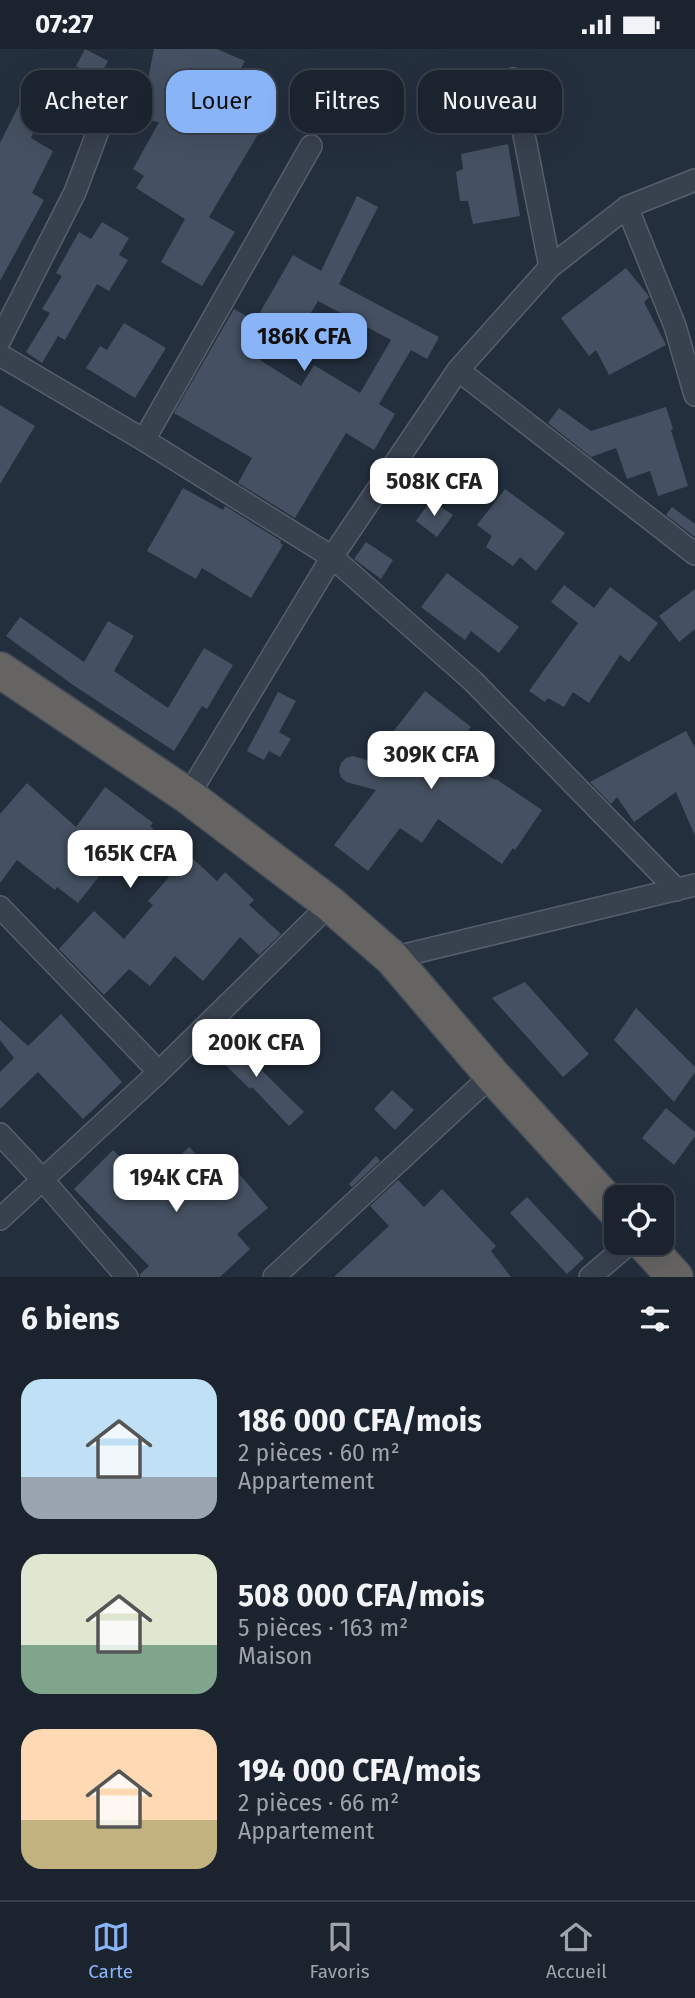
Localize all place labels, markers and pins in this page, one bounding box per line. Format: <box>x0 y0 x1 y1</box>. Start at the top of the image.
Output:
pin: 186K CFA <box>232 313 376 373</box>
pin: 508K CFA <box>362 459 506 518</box>
pin: 309K CFA <box>359 731 503 791</box>
pin: 165K CFA <box>58 831 202 890</box>
pin: 200K CFA <box>184 1019 328 1079</box>
pin: 194K CFA <box>104 1155 248 1214</box>

